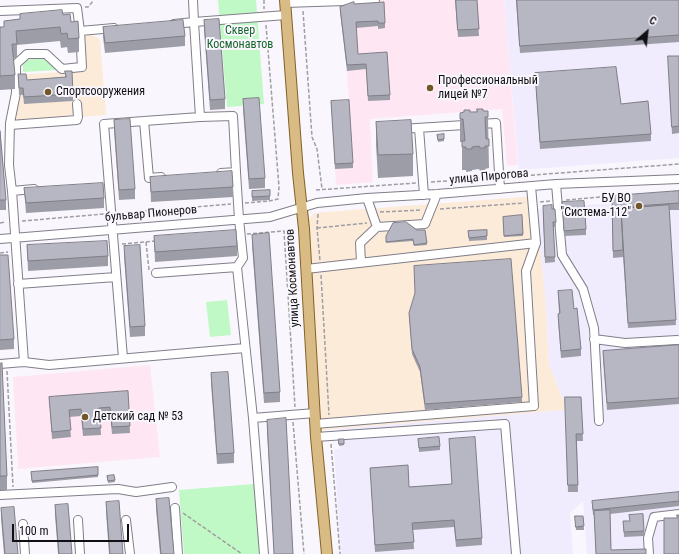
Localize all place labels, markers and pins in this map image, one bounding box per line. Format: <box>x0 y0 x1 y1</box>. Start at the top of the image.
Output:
place label: Профессиональный лицей №7 <box>438 74 538 102</box>
marker: Профессиональный лицей №7 <box>425 83 435 93</box>
place label: Спортсооружения <box>56 85 145 99</box>
marker: Спортсооружения <box>43 87 53 97</box>
place label: БУ ВО "Система-112" <box>560 192 631 220</box>
marker: БУ ВО "Система-112" <box>634 201 644 211</box>
place label: Детский сад № 53 <box>93 410 183 424</box>
marker: Детский сад № 53 <box>80 412 90 422</box>

